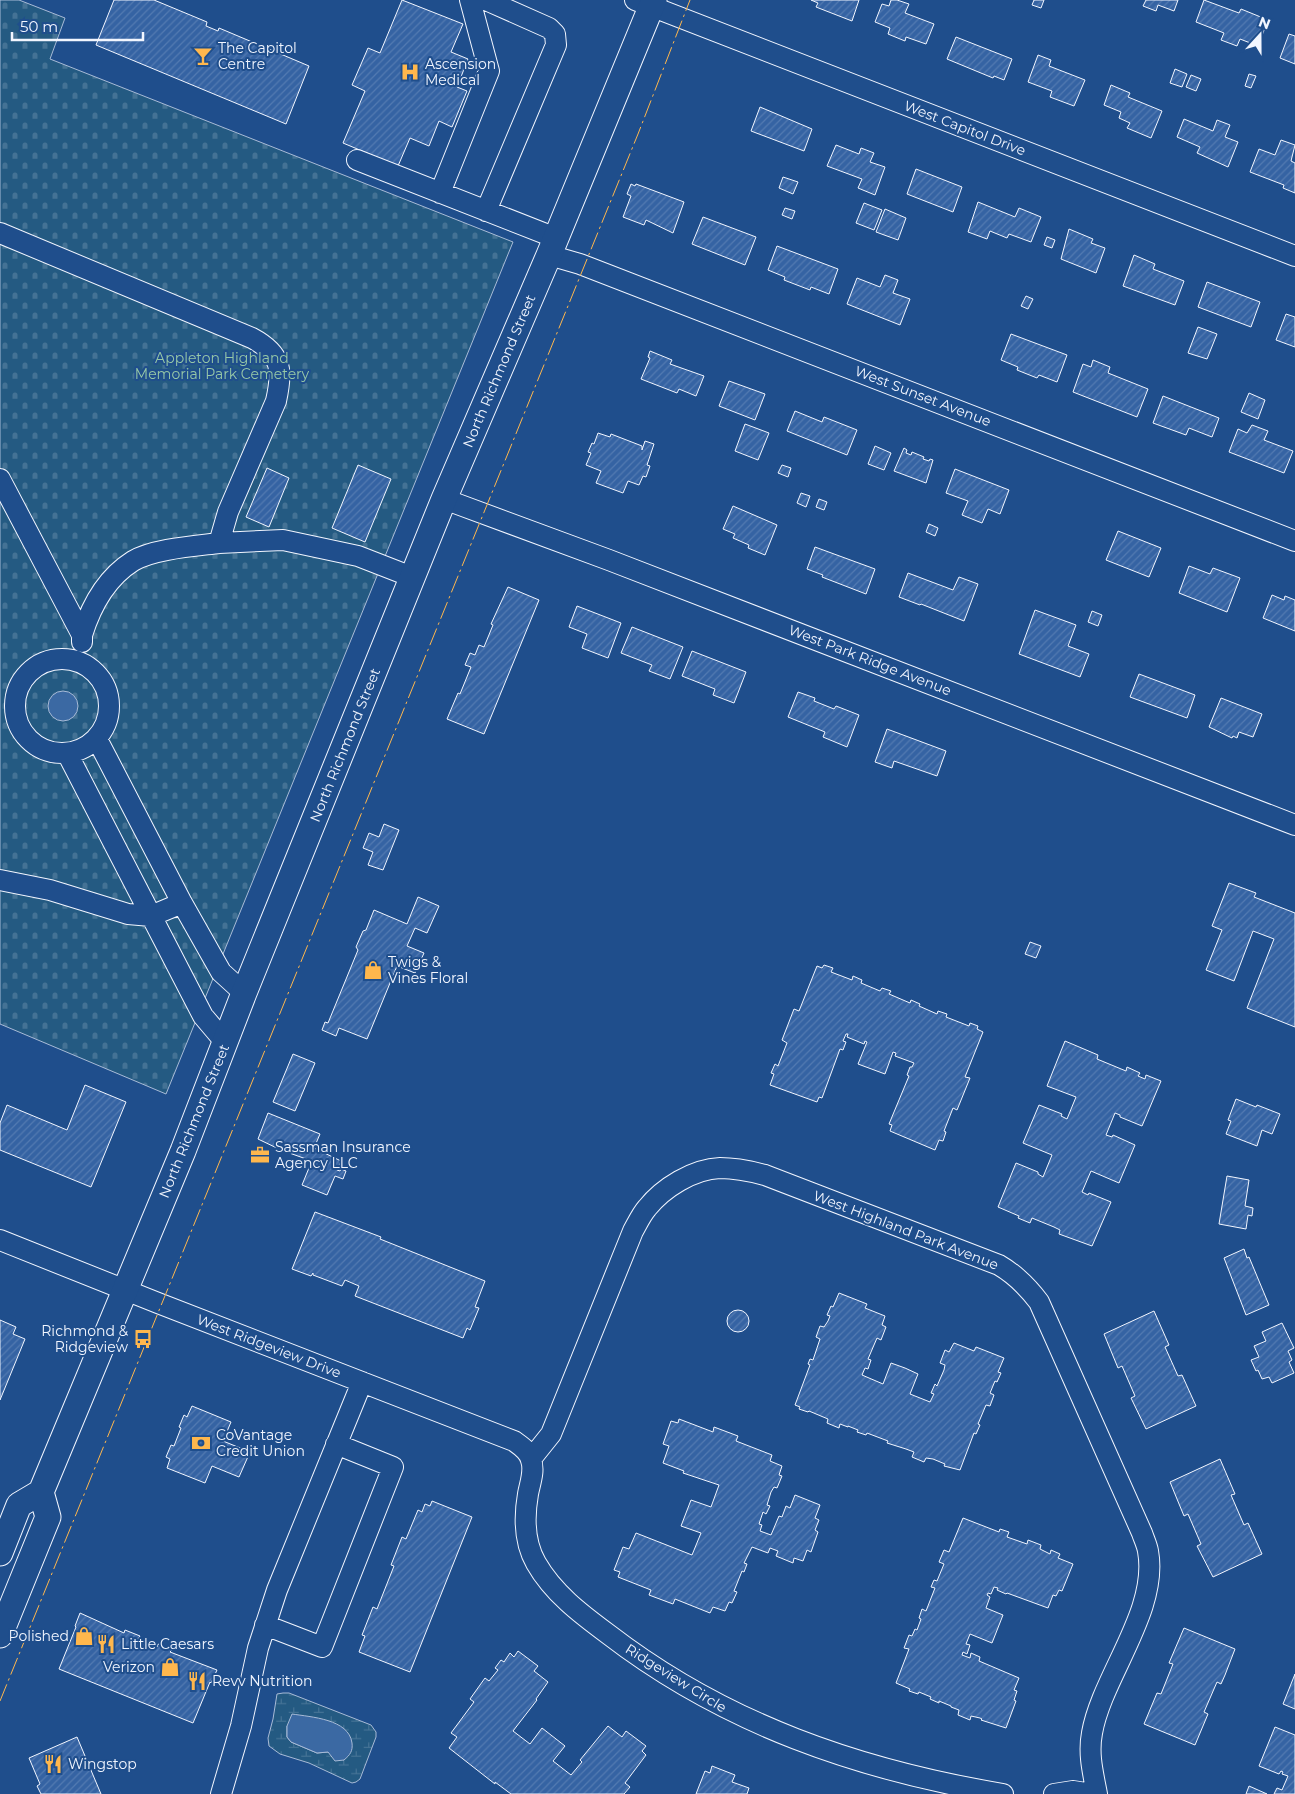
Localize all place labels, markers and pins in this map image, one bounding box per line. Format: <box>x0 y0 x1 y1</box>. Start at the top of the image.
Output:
place label: The Capitol Centre <box>218 39 297 73</box>
bar icon: The Capitol Centre <box>192 45 214 67</box>
place label: Ascension Medical <box>425 55 496 89</box>
hospital icon: Ascension Medical <box>399 61 421 83</box>
place label: Twigs & Vines Floral <box>388 953 468 987</box>
shop icon: Twigs & Vines Floral <box>362 959 384 981</box>
place label: Sassman Insurance Agency LLC <box>275 1138 411 1172</box>
office icon: Sassman Insurance Agency LLC <box>249 1144 271 1166</box>
place label: Richmond & Ridgeview <box>41 1322 129 1356</box>
bus stop icon: Richmond & Ridgeview <box>132 1328 154 1350</box>
place label: CoVantage Credit Union <box>216 1426 305 1460</box>
bank icon: CoVantage Credit Union <box>190 1432 212 1454</box>
shop icon: Polished <box>73 1625 95 1647</box>
place label: Polished <box>9 1627 69 1645</box>
restaurant icon: Little Caesars <box>95 1633 117 1655</box>
place label: Little Caesars <box>121 1635 214 1653</box>
shop icon: Verizon <box>159 1656 181 1678</box>
place label: Verizon <box>103 1658 155 1676</box>
restaurant icon: Revv Nutrition <box>186 1670 208 1692</box>
place label: Revv Nutrition <box>212 1672 313 1690</box>
restaurant icon: Wingstop <box>42 1753 64 1775</box>
place label: Wingstop <box>68 1755 137 1773</box>

